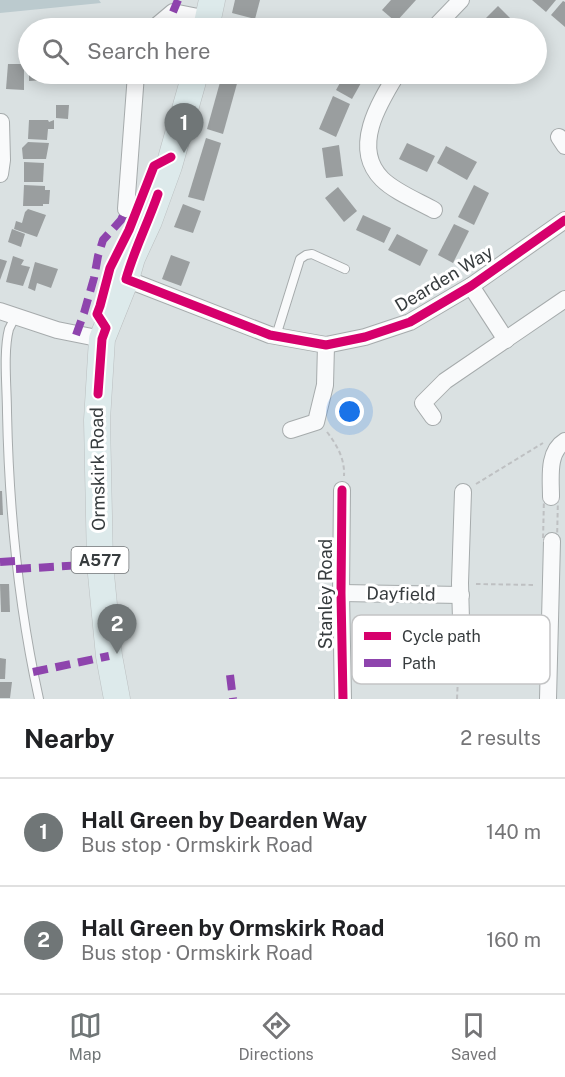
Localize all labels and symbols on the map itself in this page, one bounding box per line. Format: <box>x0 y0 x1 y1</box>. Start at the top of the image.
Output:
pin: 1 <box>164 104 204 153</box>
street label: Dearden Way <box>391 241 497 316</box>
your location <box>335 397 364 426</box>
street label: Ormskirk Road <box>86 407 109 531</box>
street label: Stanley Road <box>315 539 336 649</box>
road number: A577 <box>72 547 128 573</box>
street label: Dayfield <box>366 582 436 605</box>
pin: 2 <box>98 604 136 654</box>
legend <box>352 615 550 684</box>
text: Cycle path <box>402 627 481 646</box>
text: Path <box>402 654 436 673</box>

